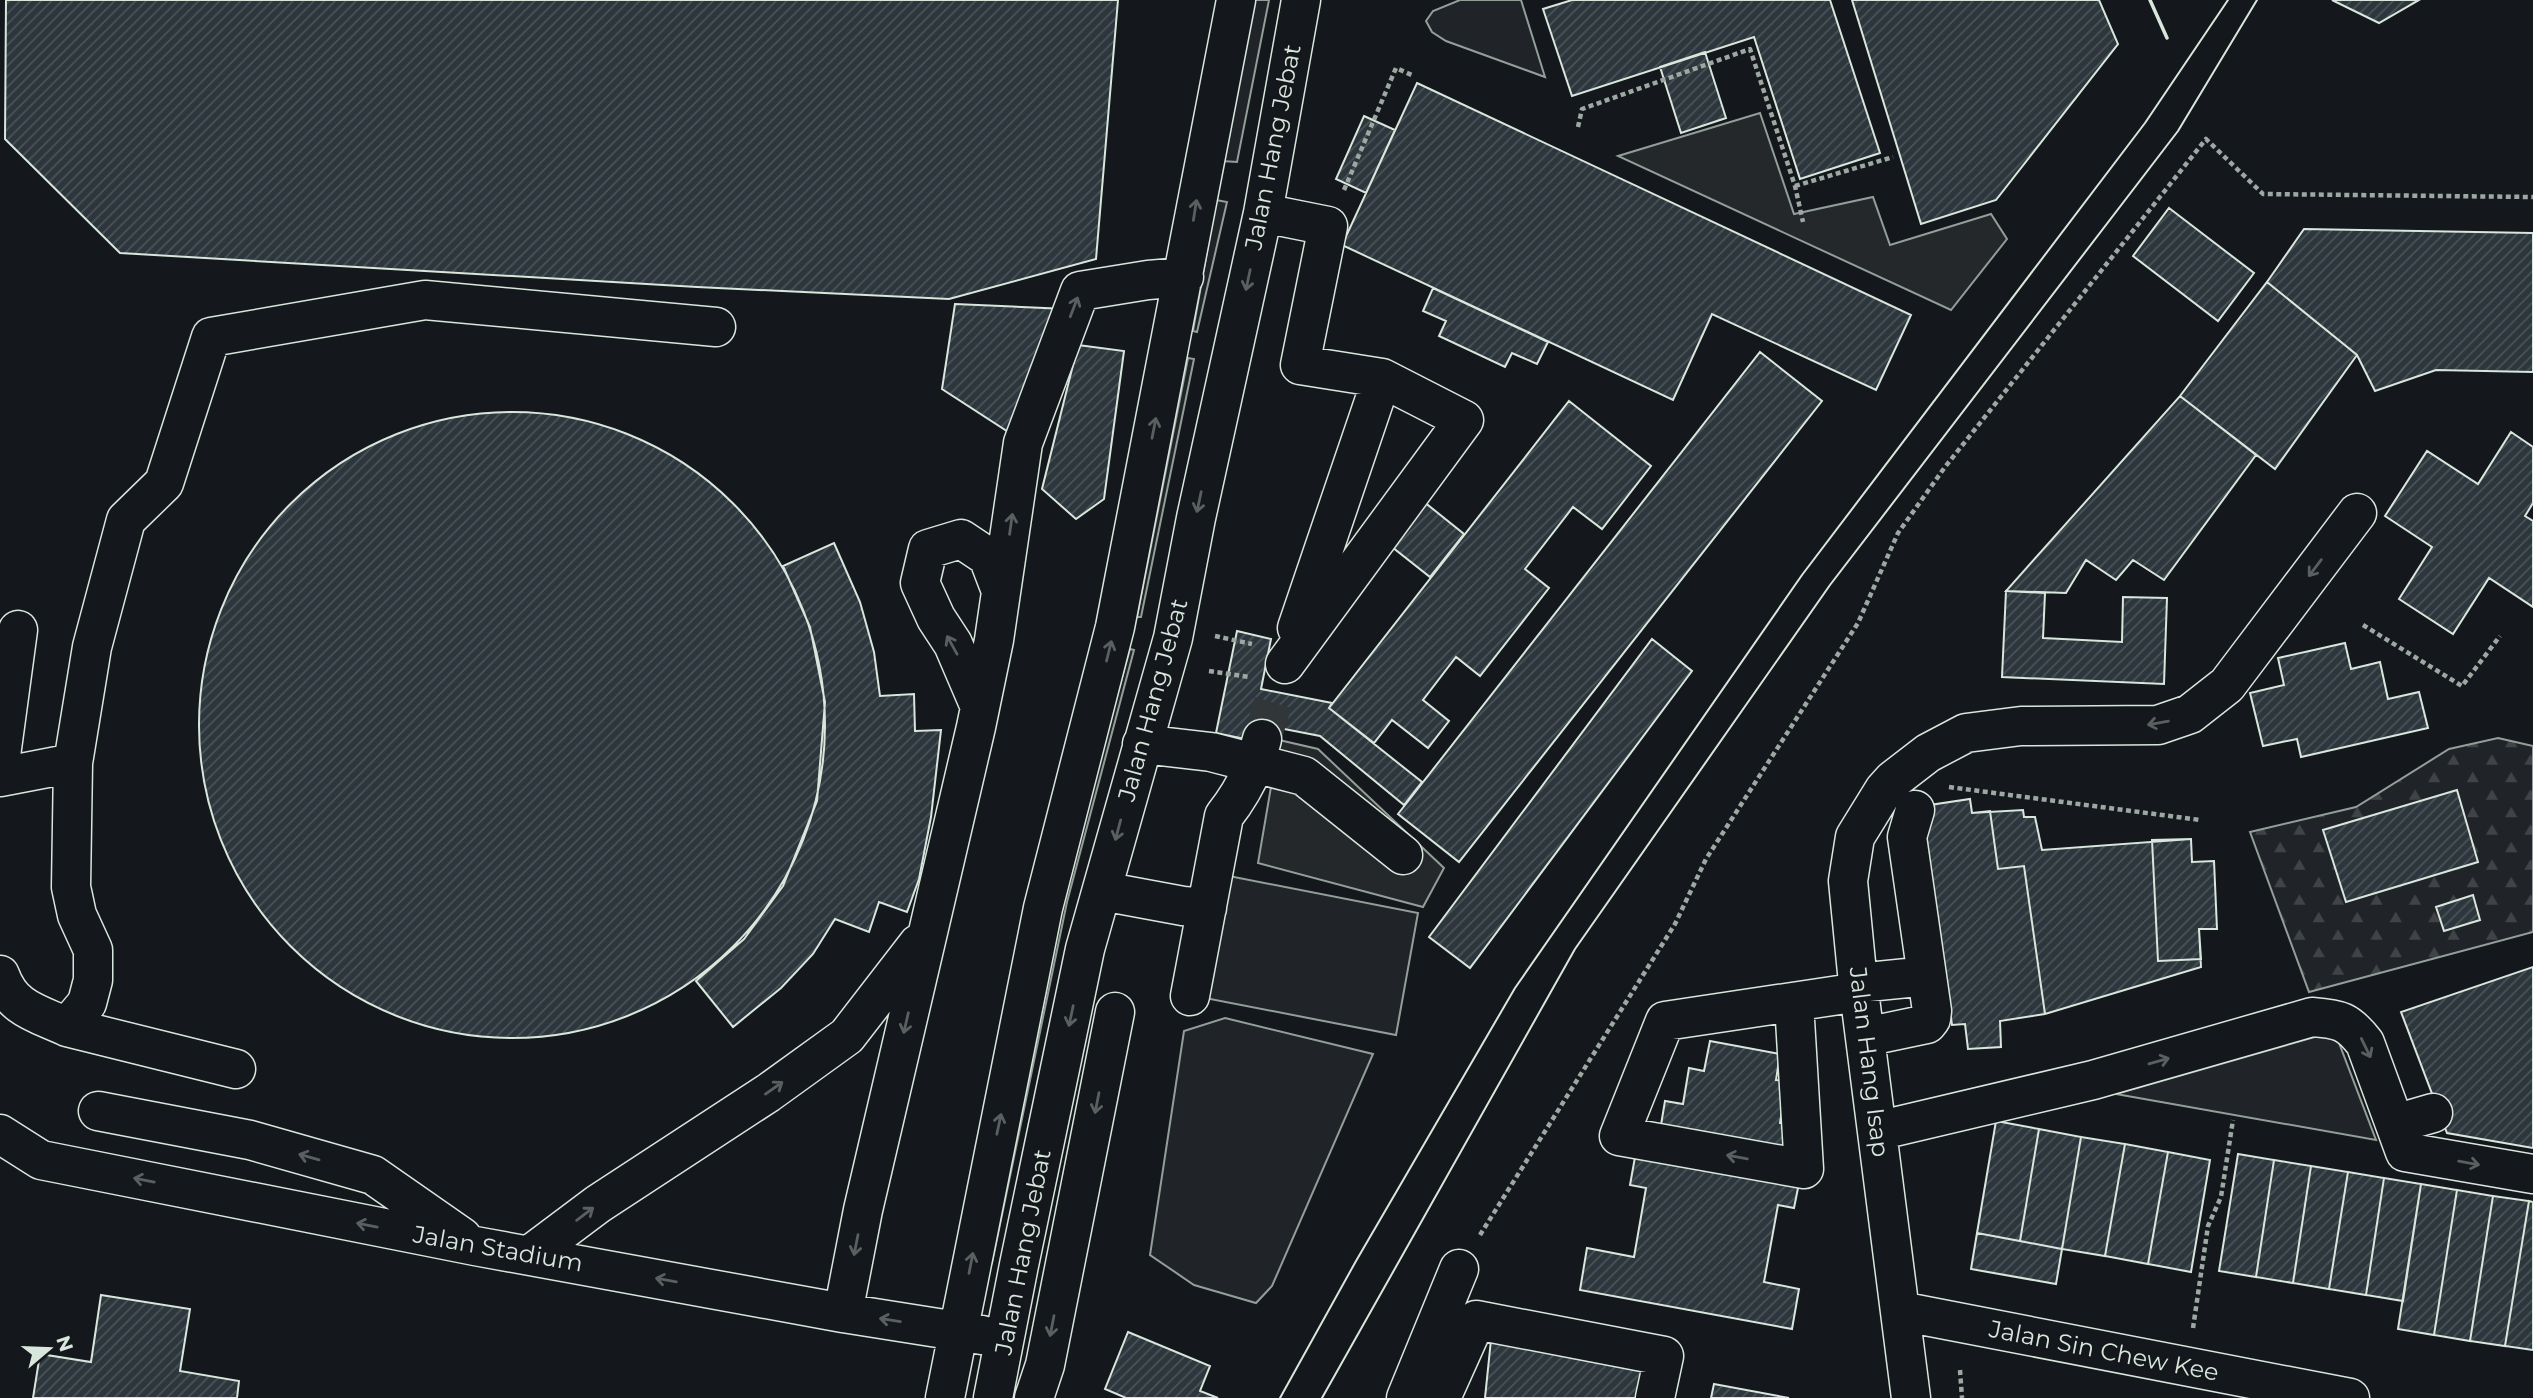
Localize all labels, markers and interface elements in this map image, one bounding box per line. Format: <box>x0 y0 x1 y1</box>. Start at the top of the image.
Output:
street label: Jalan Hang Jebat <box>1238 42 1307 253</box>
one-way arrow <box>1189 199 1202 222</box>
one-way arrow <box>1241 268 1254 291</box>
one-way arrow <box>1069 296 1081 318</box>
one-way arrow <box>1148 417 1162 440</box>
one-way arrow <box>1192 490 1206 513</box>
one-way arrow <box>1005 513 1018 536</box>
one-way arrow <box>2308 558 2323 577</box>
street label: Jalan Hang Jebat <box>1111 595 1194 805</box>
one-way arrow <box>945 635 958 656</box>
one-way arrow <box>1103 640 1116 663</box>
one-way arrow <box>2147 717 2169 730</box>
one-way arrow <box>1111 819 1124 841</box>
street label: Jalan Hang Isap <box>1843 964 1896 1159</box>
one-way arrow <box>1063 1004 1077 1027</box>
one-way arrow <box>898 1011 912 1034</box>
one-way arrow <box>2359 1037 2373 1058</box>
one-way arrow <box>2148 1054 2170 1067</box>
one-way arrow <box>764 1081 783 1095</box>
one-way arrow <box>1090 1091 1104 1114</box>
one-way arrow <box>992 1113 1006 1136</box>
street label: Jalan Hang Jebat <box>988 1147 1057 1358</box>
one-way arrow <box>298 1149 320 1162</box>
one-way arrow <box>1726 1150 1749 1163</box>
one-way arrow <box>2457 1157 2480 1170</box>
one-way arrow <box>133 1173 156 1187</box>
one-way arrow <box>575 1206 593 1221</box>
one-way arrow <box>356 1217 379 1231</box>
street label: Jalan Stadium <box>410 1219 585 1278</box>
one-way arrow <box>848 1233 862 1256</box>
one-way arrow <box>964 1252 978 1275</box>
one-way arrow <box>655 1273 678 1286</box>
one-way arrow <box>879 1313 902 1326</box>
north arrow <box>14 1314 84 1384</box>
one-way arrow <box>1045 1314 1059 1337</box>
street label: Jalan Sin Chew Kee <box>1986 1314 2221 1387</box>
text: N <box>51 1333 78 1355</box>

